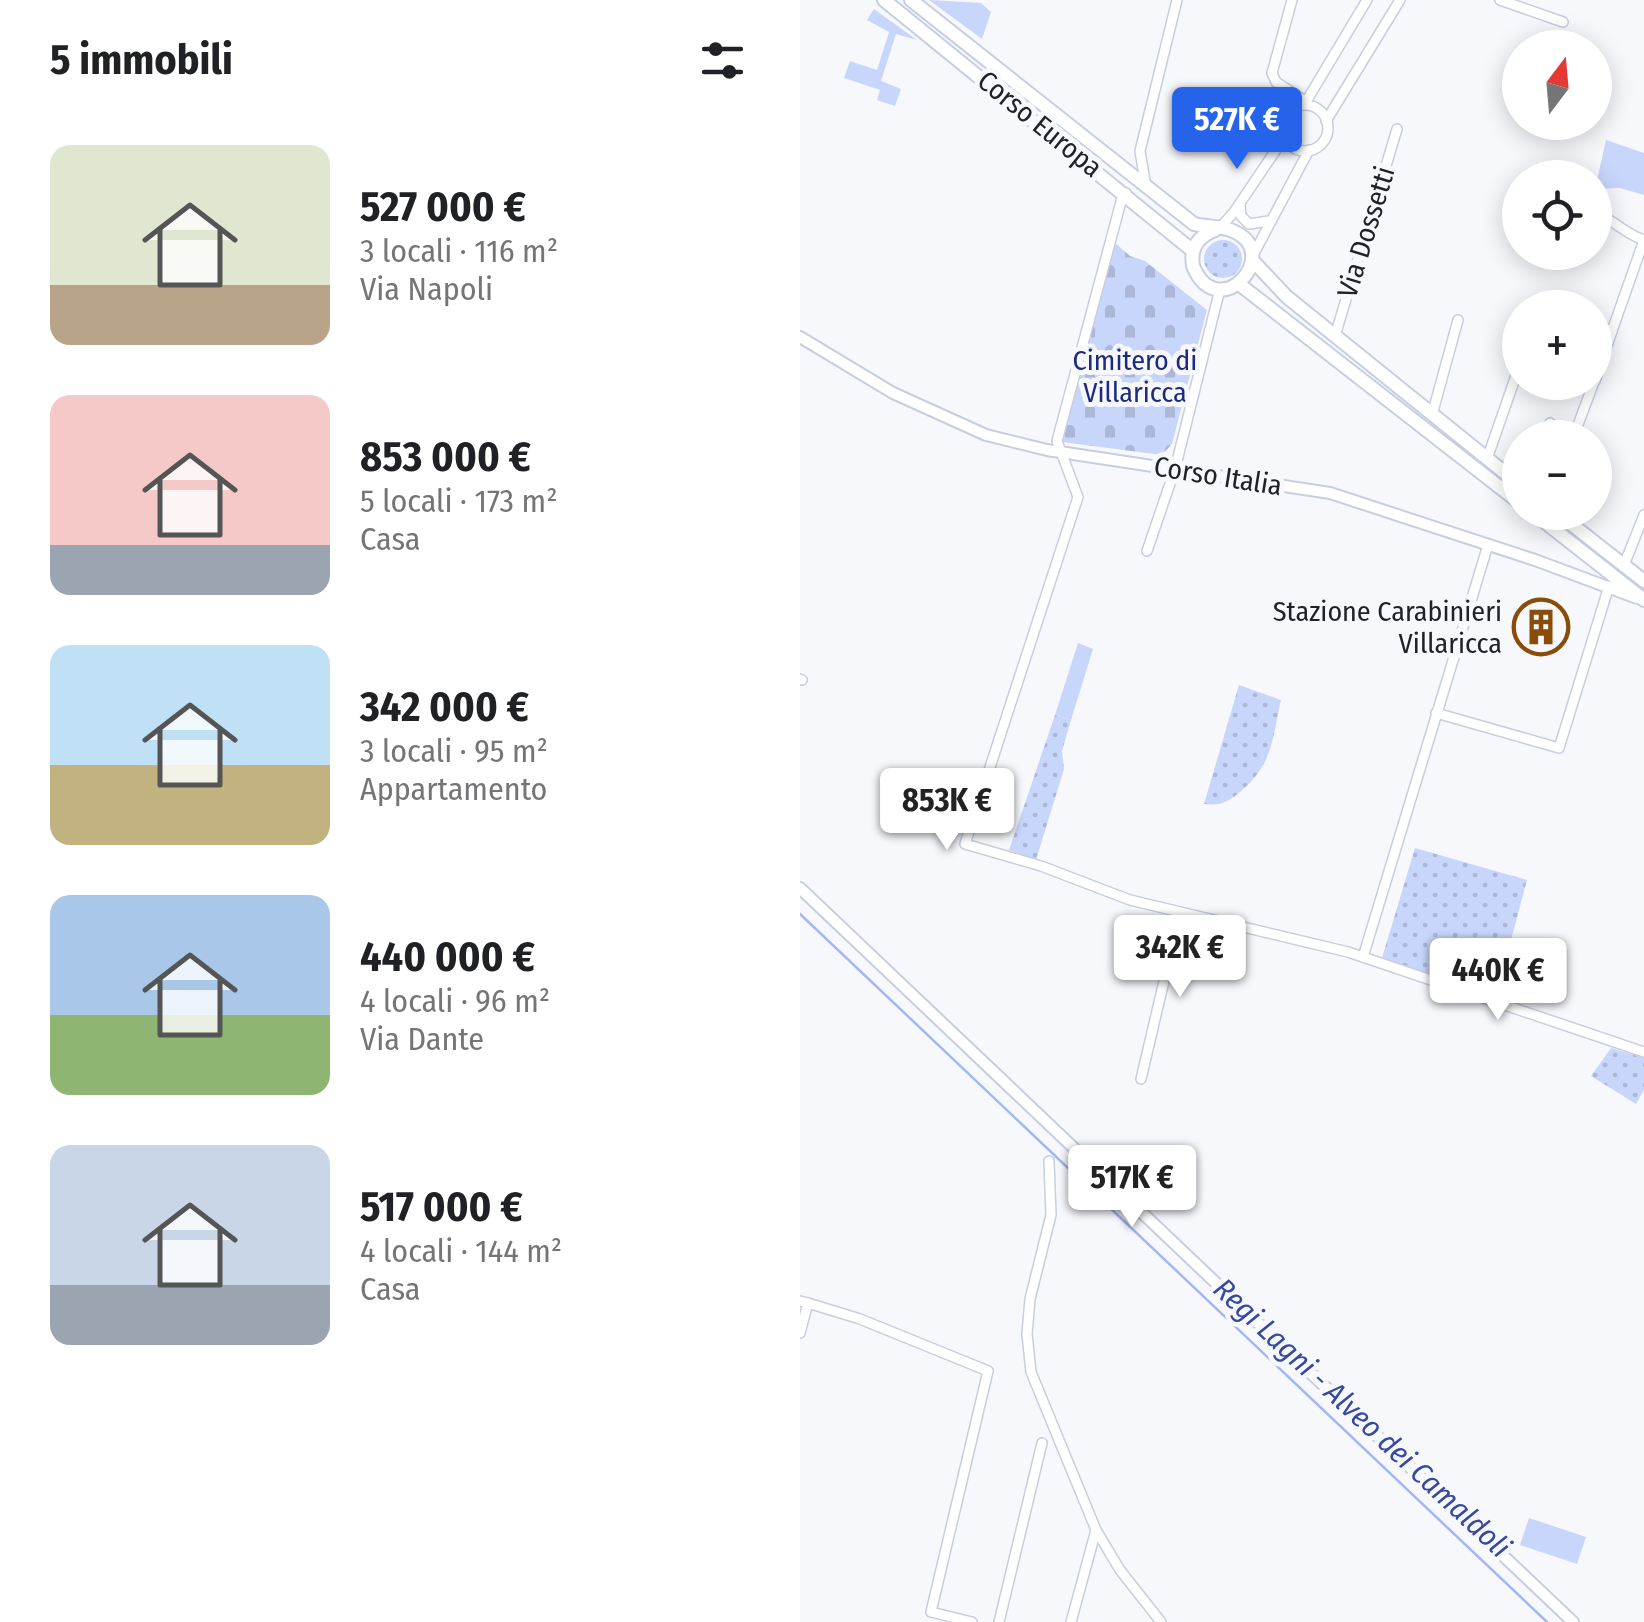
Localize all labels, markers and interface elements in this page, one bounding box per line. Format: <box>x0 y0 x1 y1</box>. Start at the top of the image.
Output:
north arrow <box>1502 30 1612 140</box>
map controls <box>1502 30 1612 530</box>
icon: filters <box>695 33 750 88</box>
text: 5 immobili <box>50 35 233 85</box>
street label: Corso Europa <box>971 64 1109 184</box>
pin: 527K € <box>1156 87 1318 172</box>
text: 527K € <box>1194 100 1280 138</box>
button: locate <box>1502 160 1612 270</box>
street label: Via Dossetti <box>1330 162 1402 302</box>
text: 527 000 € <box>360 182 526 232</box>
icon: home <box>130 185 250 305</box>
text: 3 locali · 116 m² <box>360 232 558 270</box>
text: Via Napoli <box>360 270 493 308</box>
button: + <box>1502 290 1612 400</box>
park label: Cimitero di Villaricca <box>1073 344 1197 409</box>
button: − <box>1502 420 1612 530</box>
text: 853 000 € <box>360 432 531 482</box>
icon: home <box>130 435 250 555</box>
street label: Corso Italia <box>1152 450 1284 502</box>
text: 5 locali · 173 m² <box>360 482 558 520</box>
text: Casa <box>360 520 421 558</box>
place label: Stazione Carabinieri Villaricca <box>1273 595 1502 660</box>
building icon: Stazione Carabinieri Villaricca <box>1511 597 1571 657</box>
text: 342 000 € <box>360 682 529 732</box>
icon: home <box>130 685 250 805</box>
text: 3 locali · 95 m² <box>360 732 548 770</box>
pin: 853K € <box>866 768 1028 853</box>
text: Appartamento <box>360 770 547 808</box>
text: 853K € <box>902 781 992 819</box>
pin: 342K € <box>1099 915 1261 1000</box>
text: 342K € <box>1136 928 1224 966</box>
text: 440 000 € <box>360 932 535 982</box>
icon: home <box>130 935 250 1055</box>
pin: 440K € <box>1417 938 1579 1023</box>
text: 440K € <box>1452 951 1544 989</box>
text: 4 locali · 96 m² <box>360 982 550 1020</box>
text: Via Dante <box>360 1020 484 1058</box>
pin: 517K € <box>1051 1145 1213 1230</box>
text: 517K € <box>1090 1158 1174 1196</box>
text: 517 000 € <box>360 1182 523 1232</box>
icon: home <box>130 1185 250 1305</box>
text: 4 locali · 144 m² <box>360 1232 562 1270</box>
text: Casa <box>360 1270 421 1308</box>
water label: Regi Lagni - Alveo dei Camaldoli <box>1206 1271 1518 1565</box>

